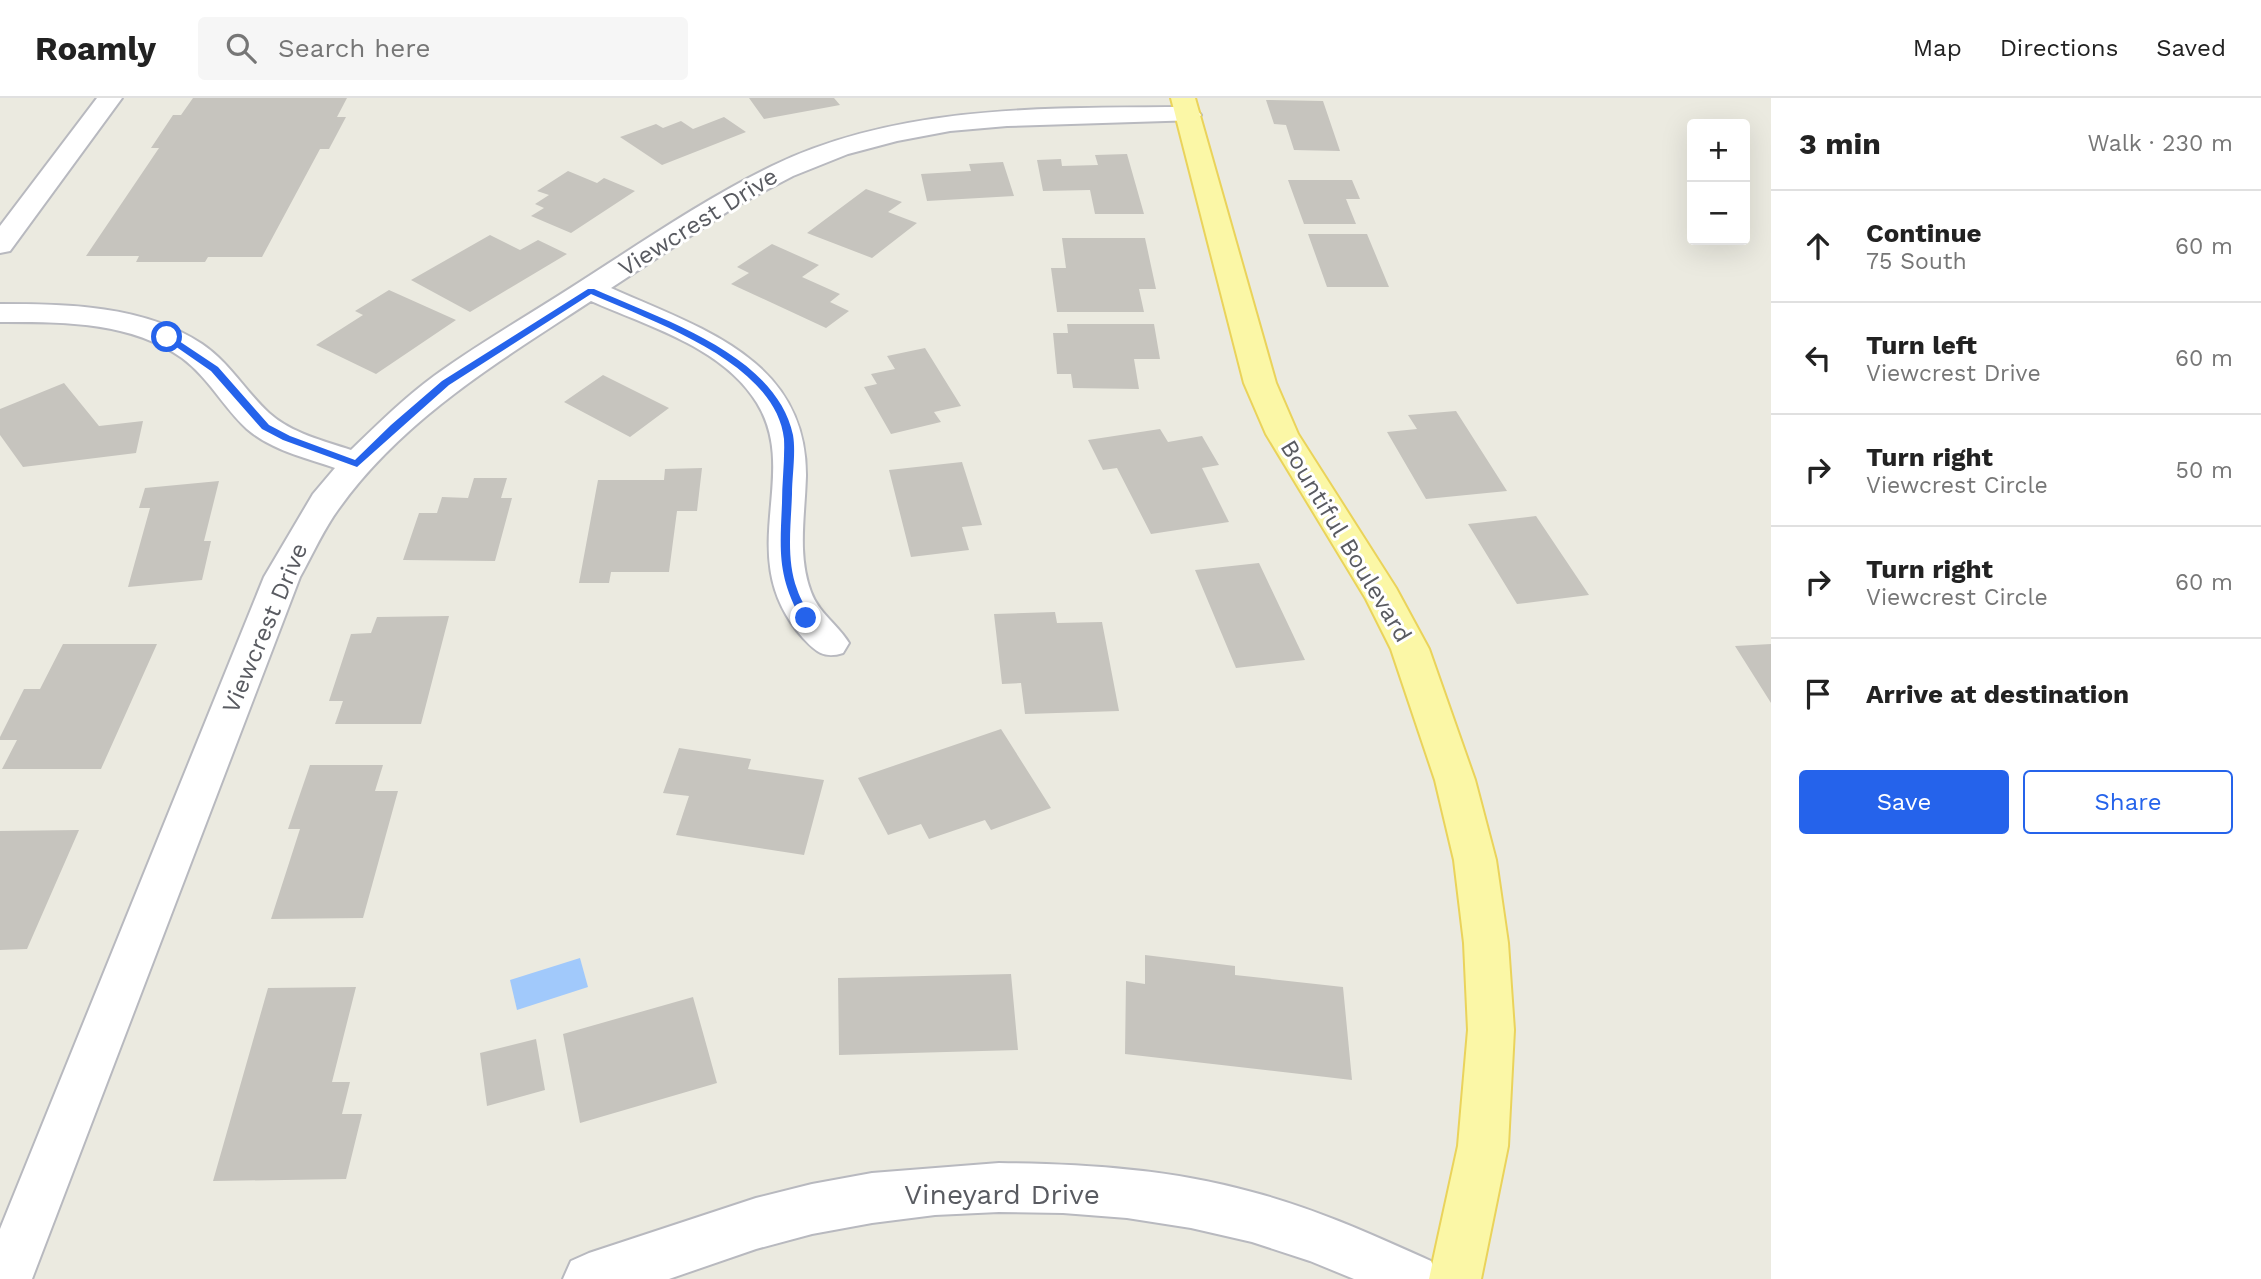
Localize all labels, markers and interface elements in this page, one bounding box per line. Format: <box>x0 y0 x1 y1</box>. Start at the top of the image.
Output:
search box <box>198 17 688 80</box>
text: Roamly <box>35 29 156 68</box>
icon: search <box>222 29 260 67</box>
text: Search here <box>278 33 431 63</box>
text: Map <box>1913 34 1962 62</box>
text: Directions <box>2000 34 2118 62</box>
text: Saved <box>2156 34 2226 62</box>
map controls <box>1687 119 1750 245</box>
button: + <box>1687 119 1750 182</box>
text: 3 min <box>1799 126 1881 161</box>
text: Walk · 230 m <box>2087 130 2233 157</box>
street label: Viewcrest Drive <box>613 162 783 282</box>
button: − <box>1687 182 1750 245</box>
text: Continue <box>1866 218 1982 248</box>
icon: ahead <box>1799 227 1837 265</box>
text: 60 m <box>2175 233 2233 260</box>
text: 75 South <box>1866 248 1967 275</box>
route start <box>151 321 182 352</box>
text: Turn left <box>1866 330 1977 360</box>
icon: left <box>1799 339 1837 377</box>
text: 60 m <box>2175 345 2233 372</box>
text: Viewcrest Drive <box>1866 360 2041 387</box>
street label: Bountiful Boulevard <box>1275 435 1417 647</box>
text: Turn right <box>1866 442 1993 472</box>
icon: right <box>1799 451 1837 489</box>
text: 50 m <box>2176 457 2233 484</box>
text: Viewcrest Circle <box>1866 472 2048 499</box>
street label: Viewcrest Drive <box>216 539 314 717</box>
text: Turn right <box>1866 554 1993 584</box>
icon: right <box>1799 563 1837 601</box>
text: 60 m <box>2175 569 2233 596</box>
text: Viewcrest Circle <box>1866 584 2048 611</box>
route end <box>790 602 821 633</box>
icon: arrive <box>1799 675 1837 713</box>
text: Arrive at destination <box>1866 679 2129 709</box>
button: Save <box>1799 770 2009 834</box>
button: Share <box>2023 770 2233 834</box>
street label: Vineyard Drive <box>904 1178 1100 1211</box>

